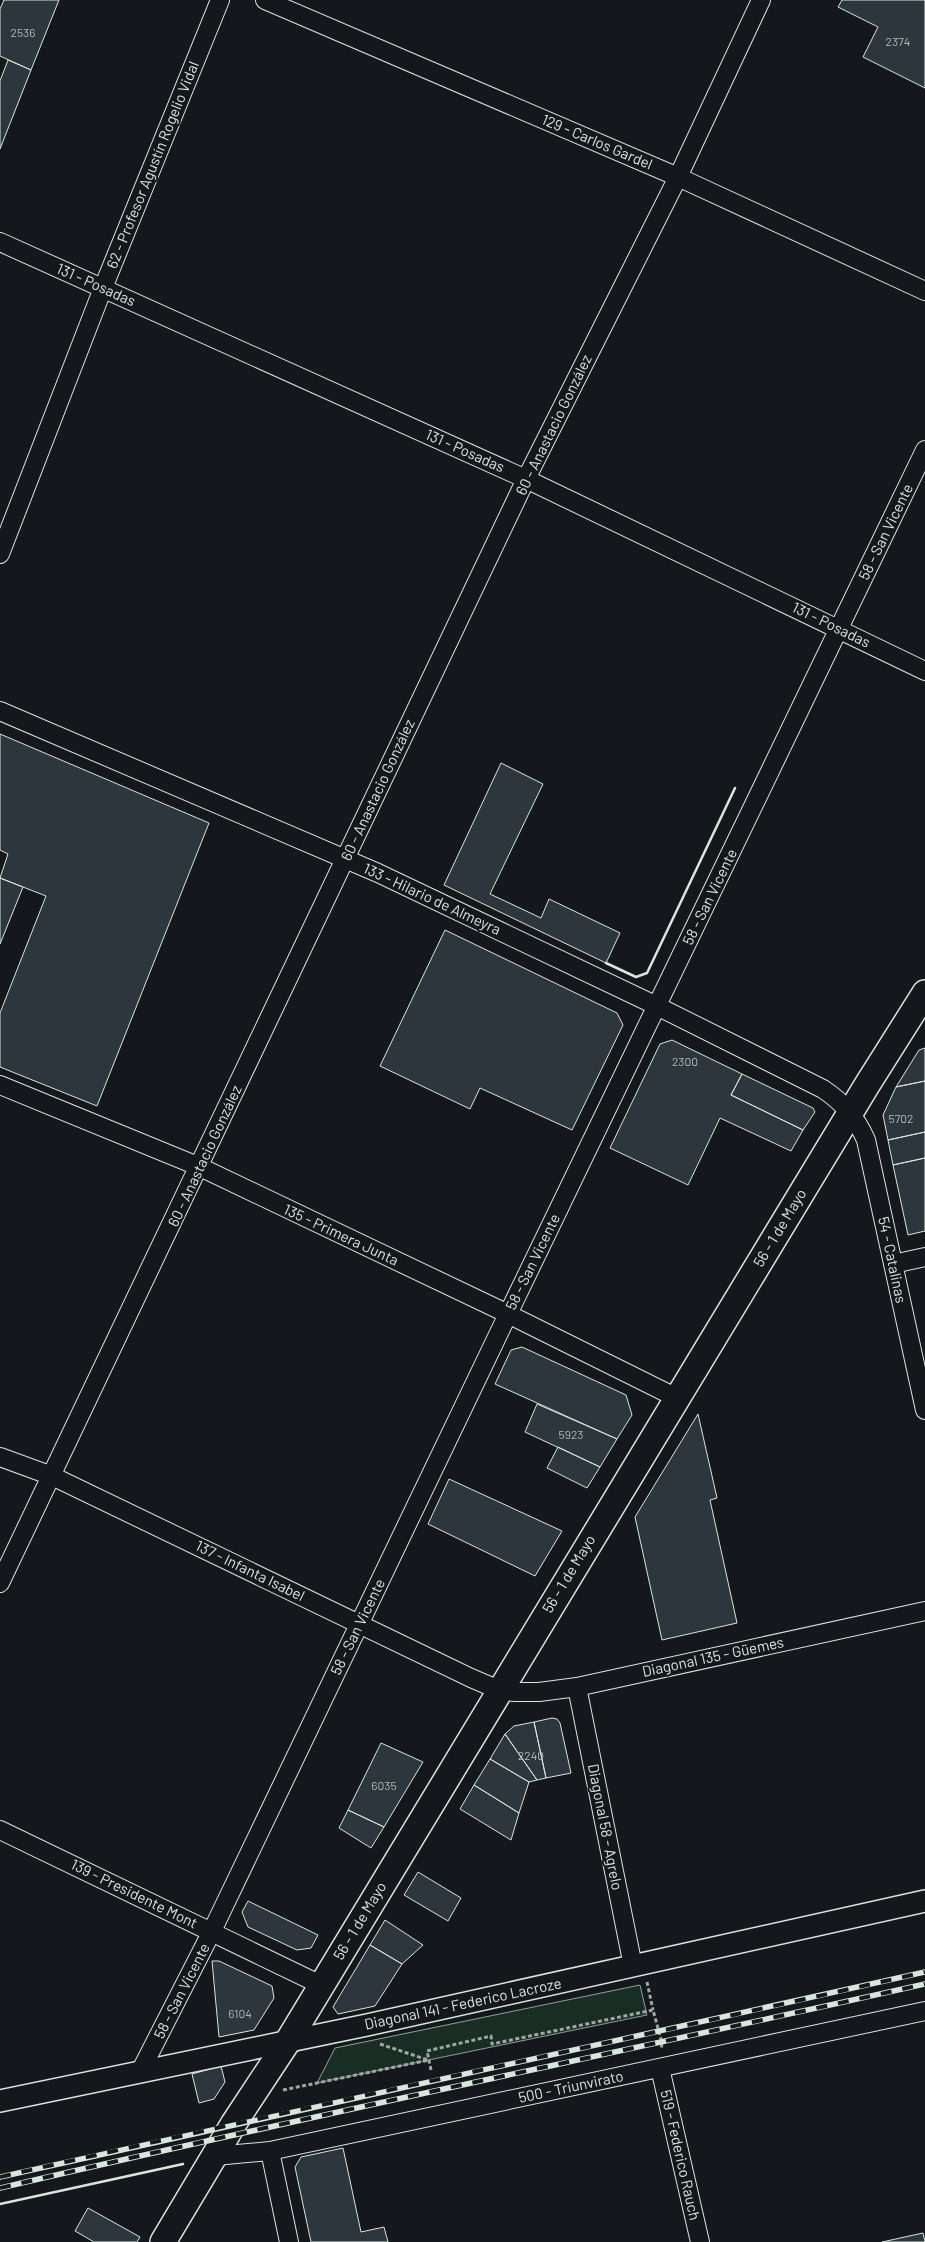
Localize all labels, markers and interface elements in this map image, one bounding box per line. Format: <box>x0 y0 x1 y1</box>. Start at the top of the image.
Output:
house number: 2536 <box>11 25 35 39</box>
house number: 2374 <box>886 34 910 48</box>
street label: 62 - Profesor Agustín Rogelio Vidal <box>102 58 202 271</box>
street label: 129 - Carlos Gardel <box>539 110 656 173</box>
street label: 131 - Posadas <box>54 259 139 310</box>
street label: 60 - Anastacio González <box>511 351 595 498</box>
street label: 131 - Posadas <box>423 425 508 476</box>
street label: 58 - San Vicente <box>854 481 916 583</box>
street label: 131 - Posadas <box>789 597 873 651</box>
street label: 60 - Anastacio González <box>336 716 418 863</box>
street label: 58 - San Vicente <box>678 846 740 948</box>
street label: 133 - Hilario de Almeyra <box>361 858 504 938</box>
house number: 2300 <box>672 1054 698 1068</box>
street label: 60 - Anastacio González <box>163 1082 245 1229</box>
house number: 5702 <box>888 1111 914 1125</box>
street label: 56 - 1 de Mayo <box>749 1185 809 1270</box>
street label: 135 - Primera Junta <box>281 1200 402 1269</box>
street label: 58 - San Vicente <box>501 1211 563 1313</box>
street label: 54 - Catalinas <box>875 1215 911 1305</box>
house number: 5923 <box>559 1427 583 1441</box>
street label: 56 - 1 de Mayo <box>538 1531 598 1616</box>
street label: 137 - Infanta Isabel <box>193 1536 308 1604</box>
street label: 58 - San Vicente <box>326 1576 388 1678</box>
street label: Diagonal 135 - Güemes <box>640 1632 785 1680</box>
house number: 2240 <box>518 1748 544 1762</box>
street label: Diagonal 58 - Agrelo <box>585 1762 627 1892</box>
house number: 6035 <box>371 1778 397 1792</box>
street label: 139 - Presidente Mont <box>68 1855 201 1932</box>
street label: 56 - 1 de Mayo <box>329 1878 389 1963</box>
street label: 58 - San Vicente <box>149 1940 213 2041</box>
street label: Diagonal 141 - Federico Lacroze <box>363 1973 563 2033</box>
house number: 6104 <box>228 2006 252 2020</box>
street label: 500 - Triunvirato <box>517 2066 625 2106</box>
street label: 519 - Federico Rauch <box>657 2088 705 2222</box>

